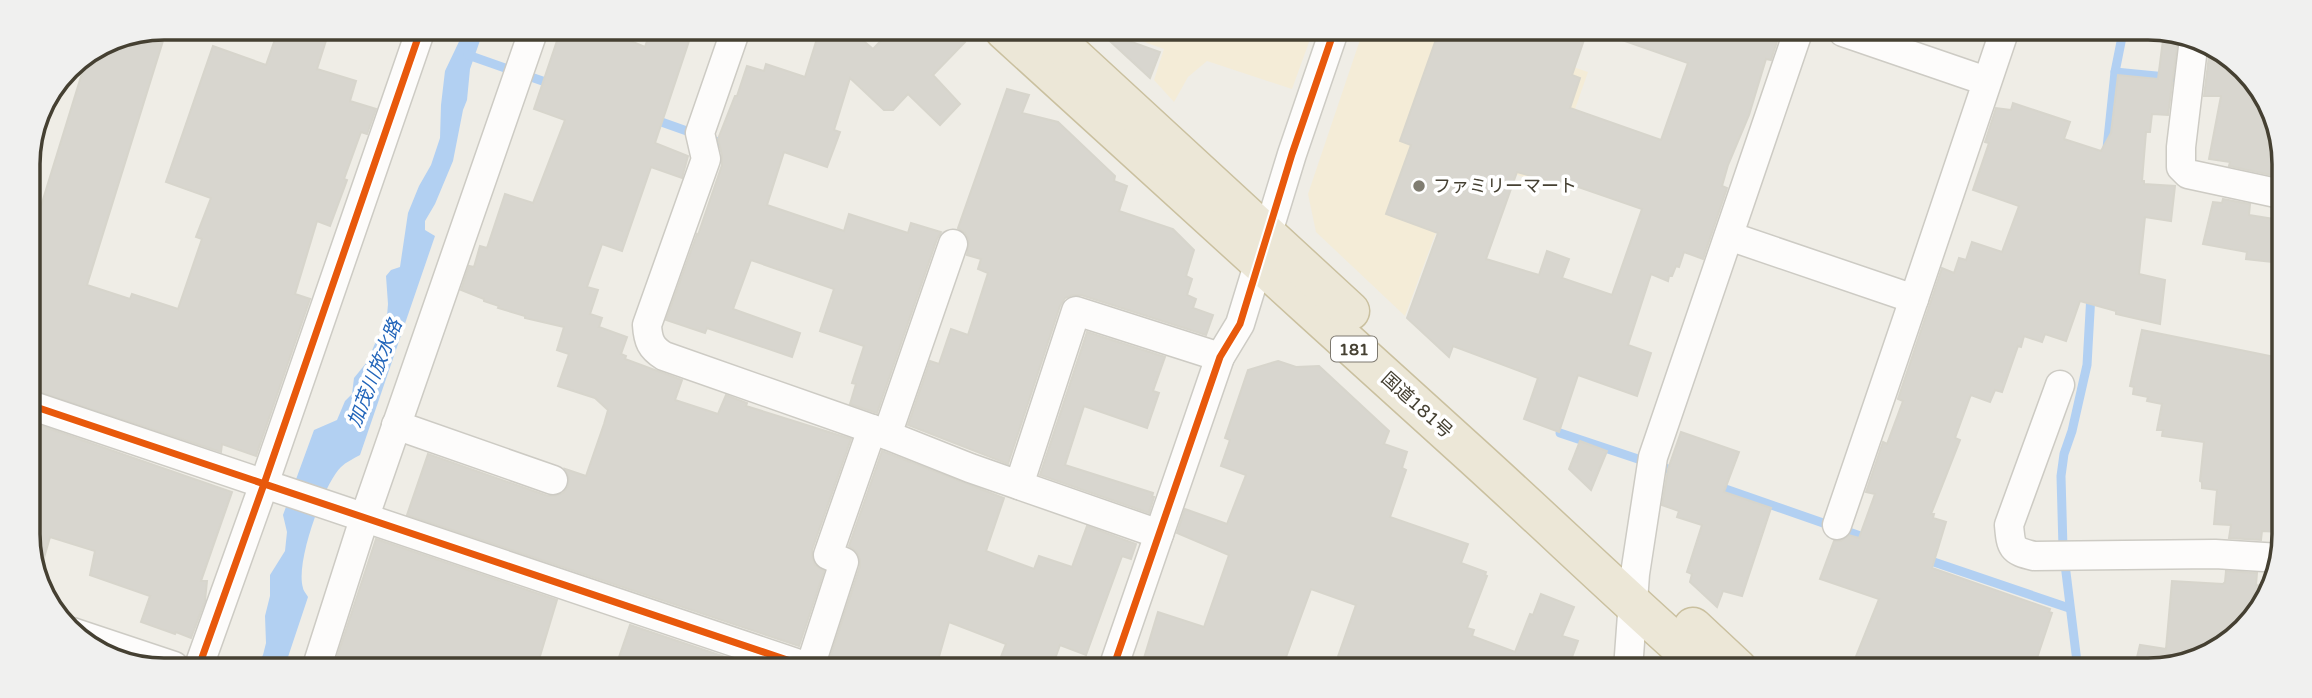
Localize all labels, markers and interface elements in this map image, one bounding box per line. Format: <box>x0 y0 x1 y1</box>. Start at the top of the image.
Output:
place label: ファミリーマート <box>1433 175 1577 197</box>
marker: ファミリーマート <box>1411 178 1427 194</box>
water label: 加茂川放水路 <box>343 315 407 430</box>
road number: 181 <box>1331 336 1377 362</box>
street label: 国道181号 <box>1377 367 1457 443</box>

